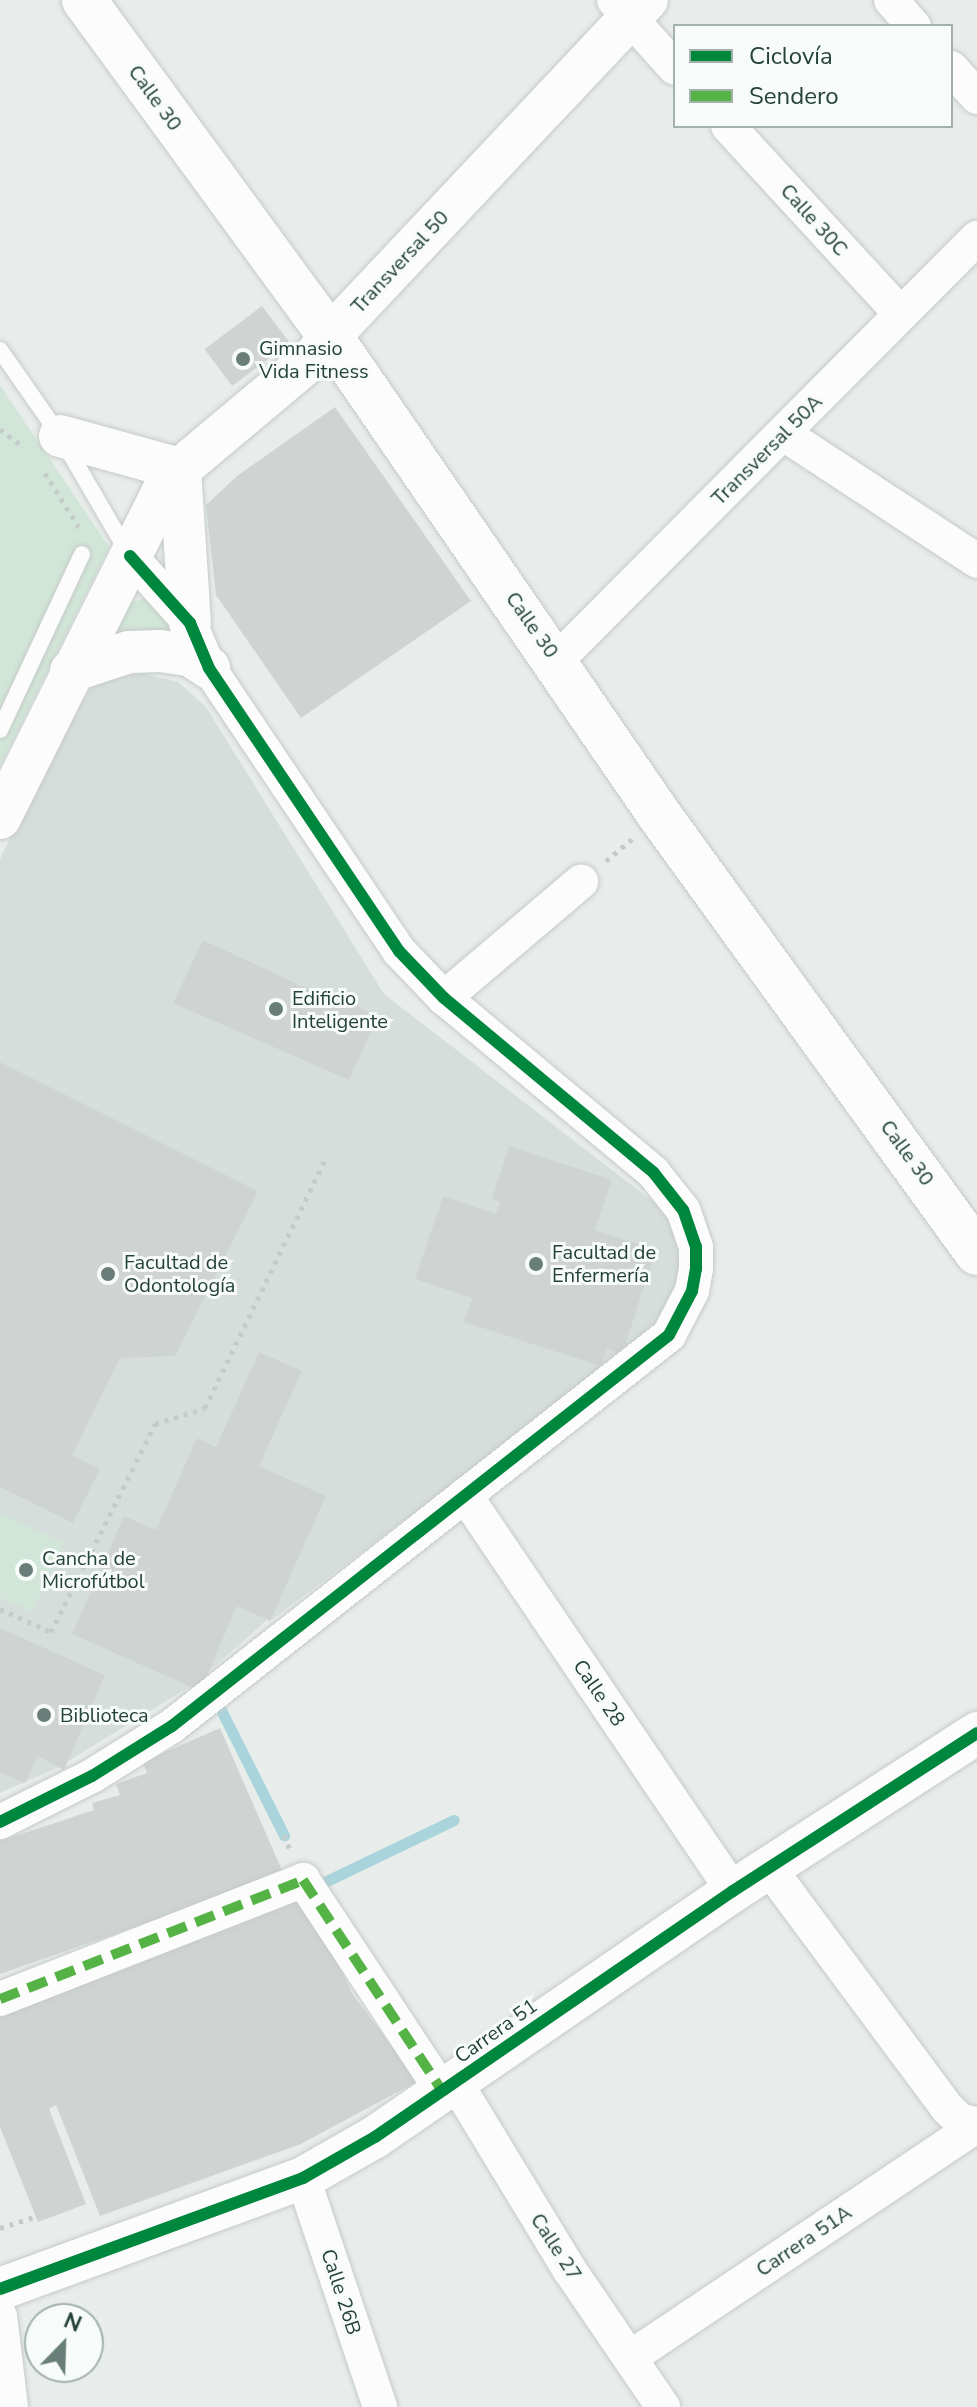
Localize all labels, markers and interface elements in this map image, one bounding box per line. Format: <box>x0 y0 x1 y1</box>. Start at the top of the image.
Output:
legend <box>673 24 953 128</box>
text: Ciclovía <box>749 40 833 72</box>
street label: Calle 30 <box>123 61 187 135</box>
text: Sendero <box>749 80 839 112</box>
street label: Calle 30C <box>775 179 853 261</box>
street label: Transversal 50 <box>346 206 454 318</box>
place label: Gimnasio Vida Fitness <box>259 336 369 383</box>
marker: Gimnasio Vida Fitness <box>234 350 252 368</box>
street label: Transversal 50A <box>707 390 827 510</box>
street label: Calle 30 <box>501 587 563 663</box>
place label: Edificio Inteligente <box>292 986 388 1033</box>
marker: Edificio Inteligente <box>267 1000 285 1018</box>
street label: Calle 30 <box>875 1116 939 1190</box>
place label: Facultad de Enfermería <box>552 1240 656 1287</box>
place label: Facultad de Odontología <box>124 1250 235 1297</box>
marker: Facultad de Enfermería <box>527 1255 545 1273</box>
marker: Facultad de Odontología <box>99 1265 117 1283</box>
place label: Cancha de Microfútbol <box>42 1546 145 1593</box>
marker: Cancha de Microfútbol <box>17 1561 35 1579</box>
street label: Calle 28 <box>568 1655 630 1731</box>
place label: Biblioteca <box>60 1703 149 1727</box>
marker: Biblioteca <box>35 1706 53 1724</box>
street label: Carrera 51 <box>450 1994 542 2068</box>
street label: Carrera 51A <box>752 2200 856 2282</box>
street label: Calle 27 <box>525 2209 587 2285</box>
street label: Calle 26B <box>316 2246 366 2338</box>
north arrow <box>24 2303 104 2383</box>
text: N <box>59 2306 86 2340</box>

